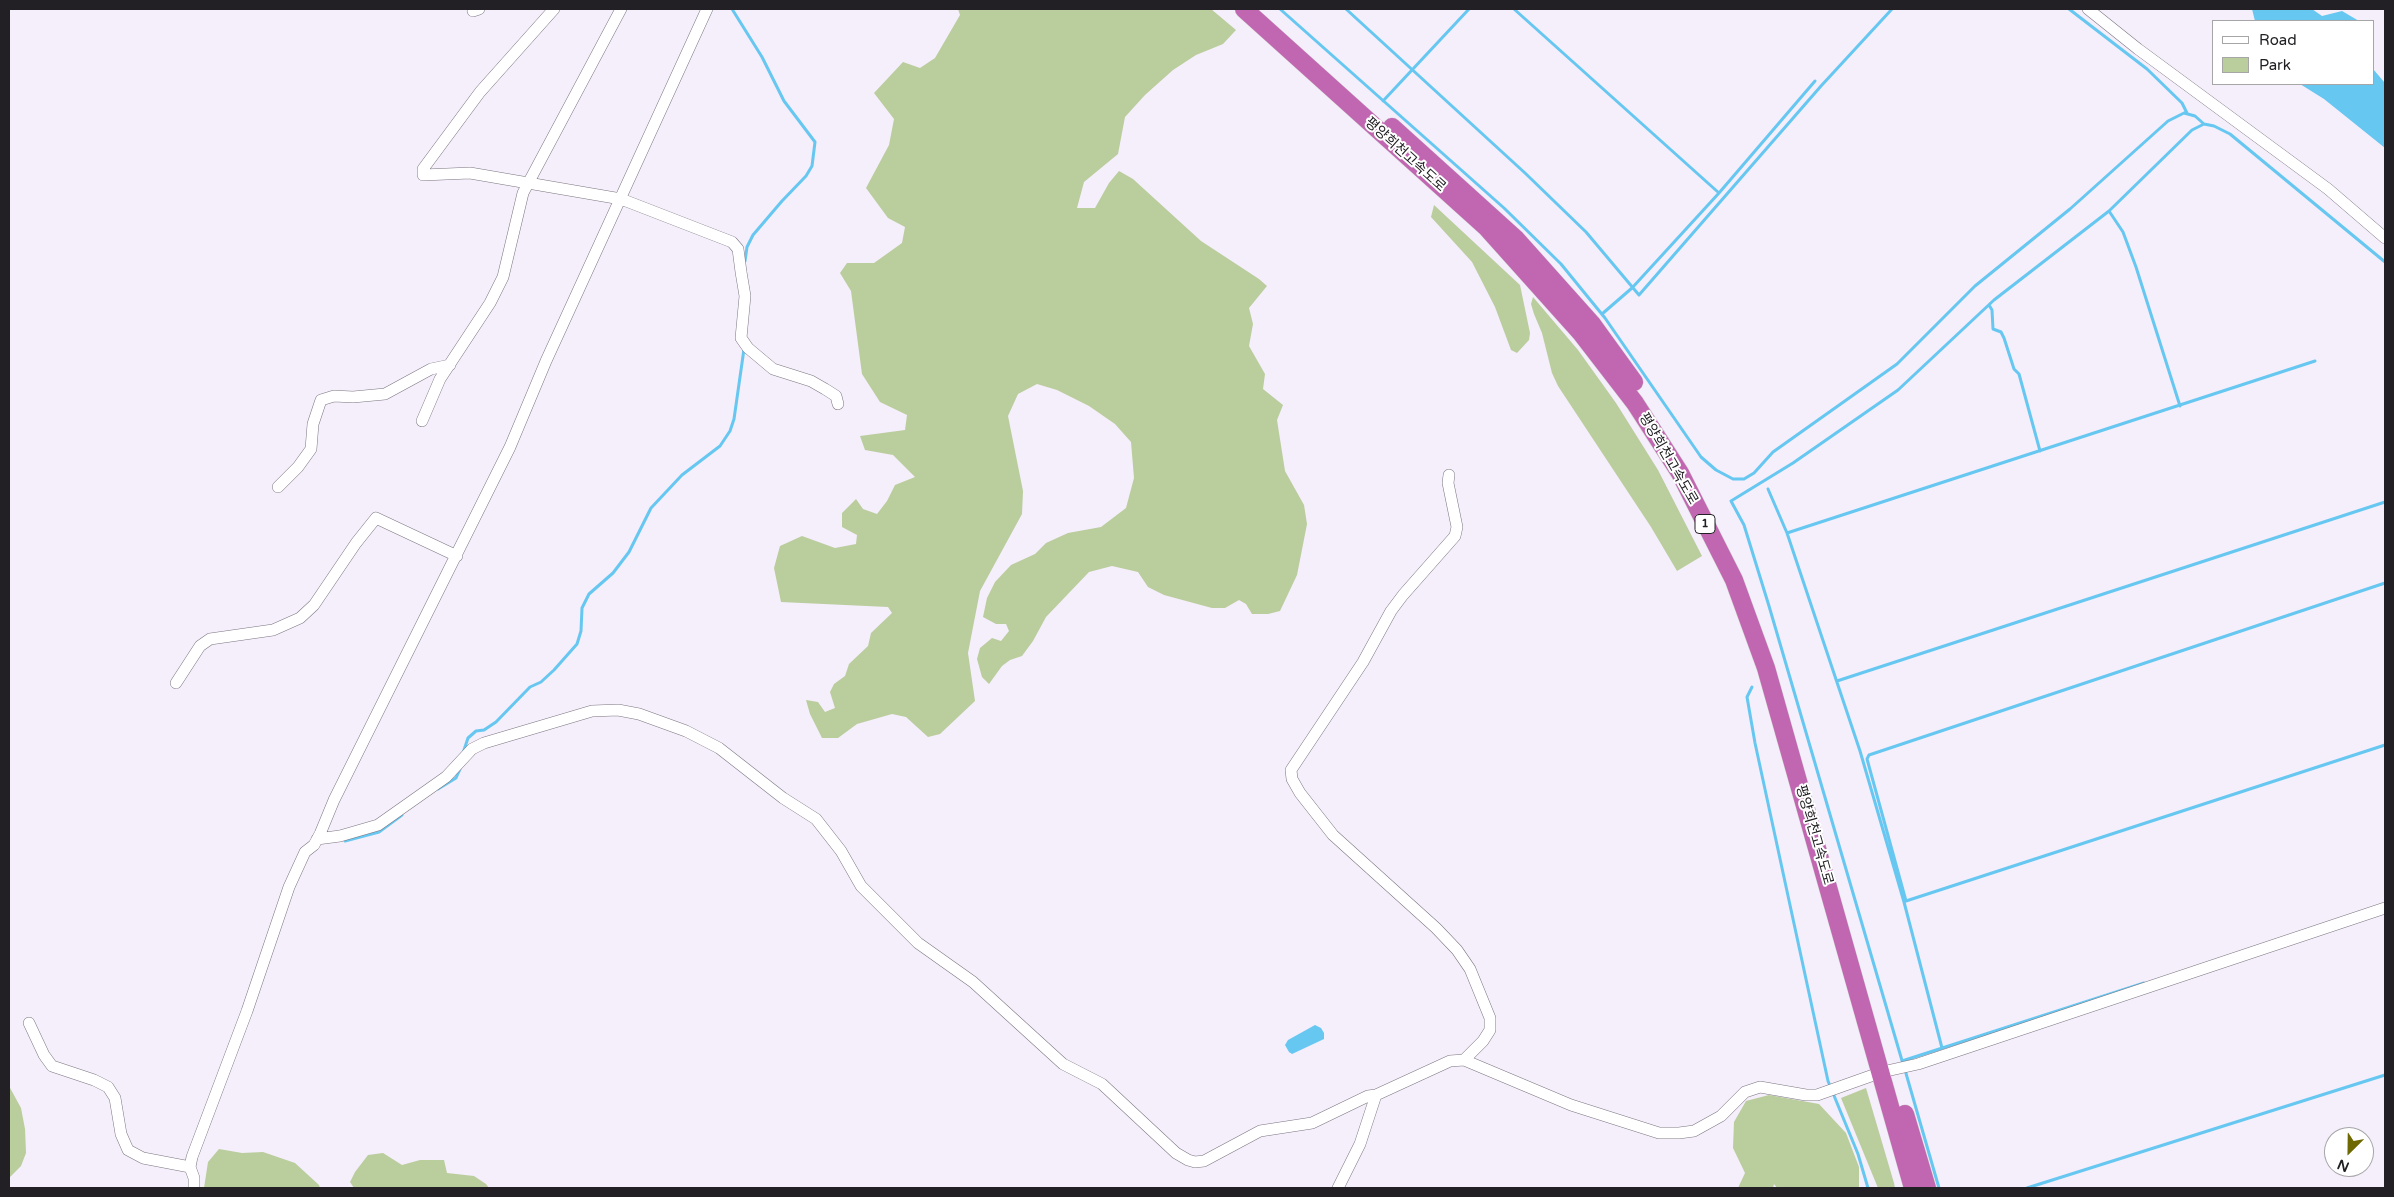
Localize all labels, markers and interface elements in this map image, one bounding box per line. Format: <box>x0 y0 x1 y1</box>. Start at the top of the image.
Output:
legend <box>2212 20 2374 85</box>
text: Road <box>2259 31 2297 49</box>
text: Park <box>2259 56 2291 74</box>
street label: 평양희천고속도로 <box>1361 114 1449 196</box>
street label: 평양희천고속도로 <box>1635 410 1701 508</box>
road number: 1 <box>1695 514 1715 534</box>
street label: 평양희천고속도로 <box>1792 783 1836 887</box>
north arrow <box>2324 1127 2374 1177</box>
text: N <box>2335 1155 2352 1175</box>

